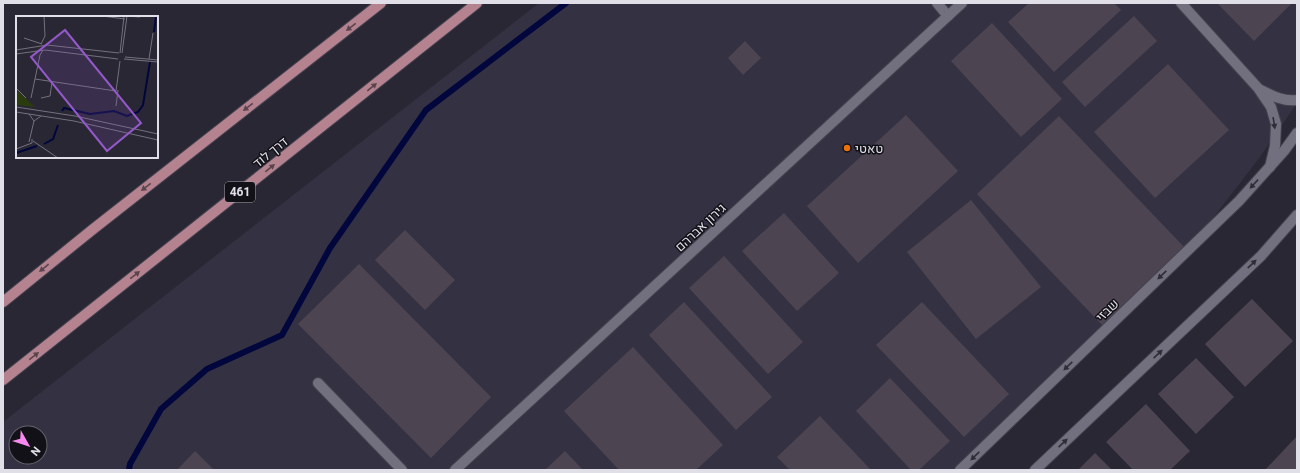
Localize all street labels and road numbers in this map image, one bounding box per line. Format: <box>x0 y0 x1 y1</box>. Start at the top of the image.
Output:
street label: דרך לוד <box>249 132 292 172</box>
road number: 461 <box>225 182 255 202</box>
street label: גירון אברהם <box>671 199 730 256</box>
street label: שבזי <box>1092 295 1123 326</box>

